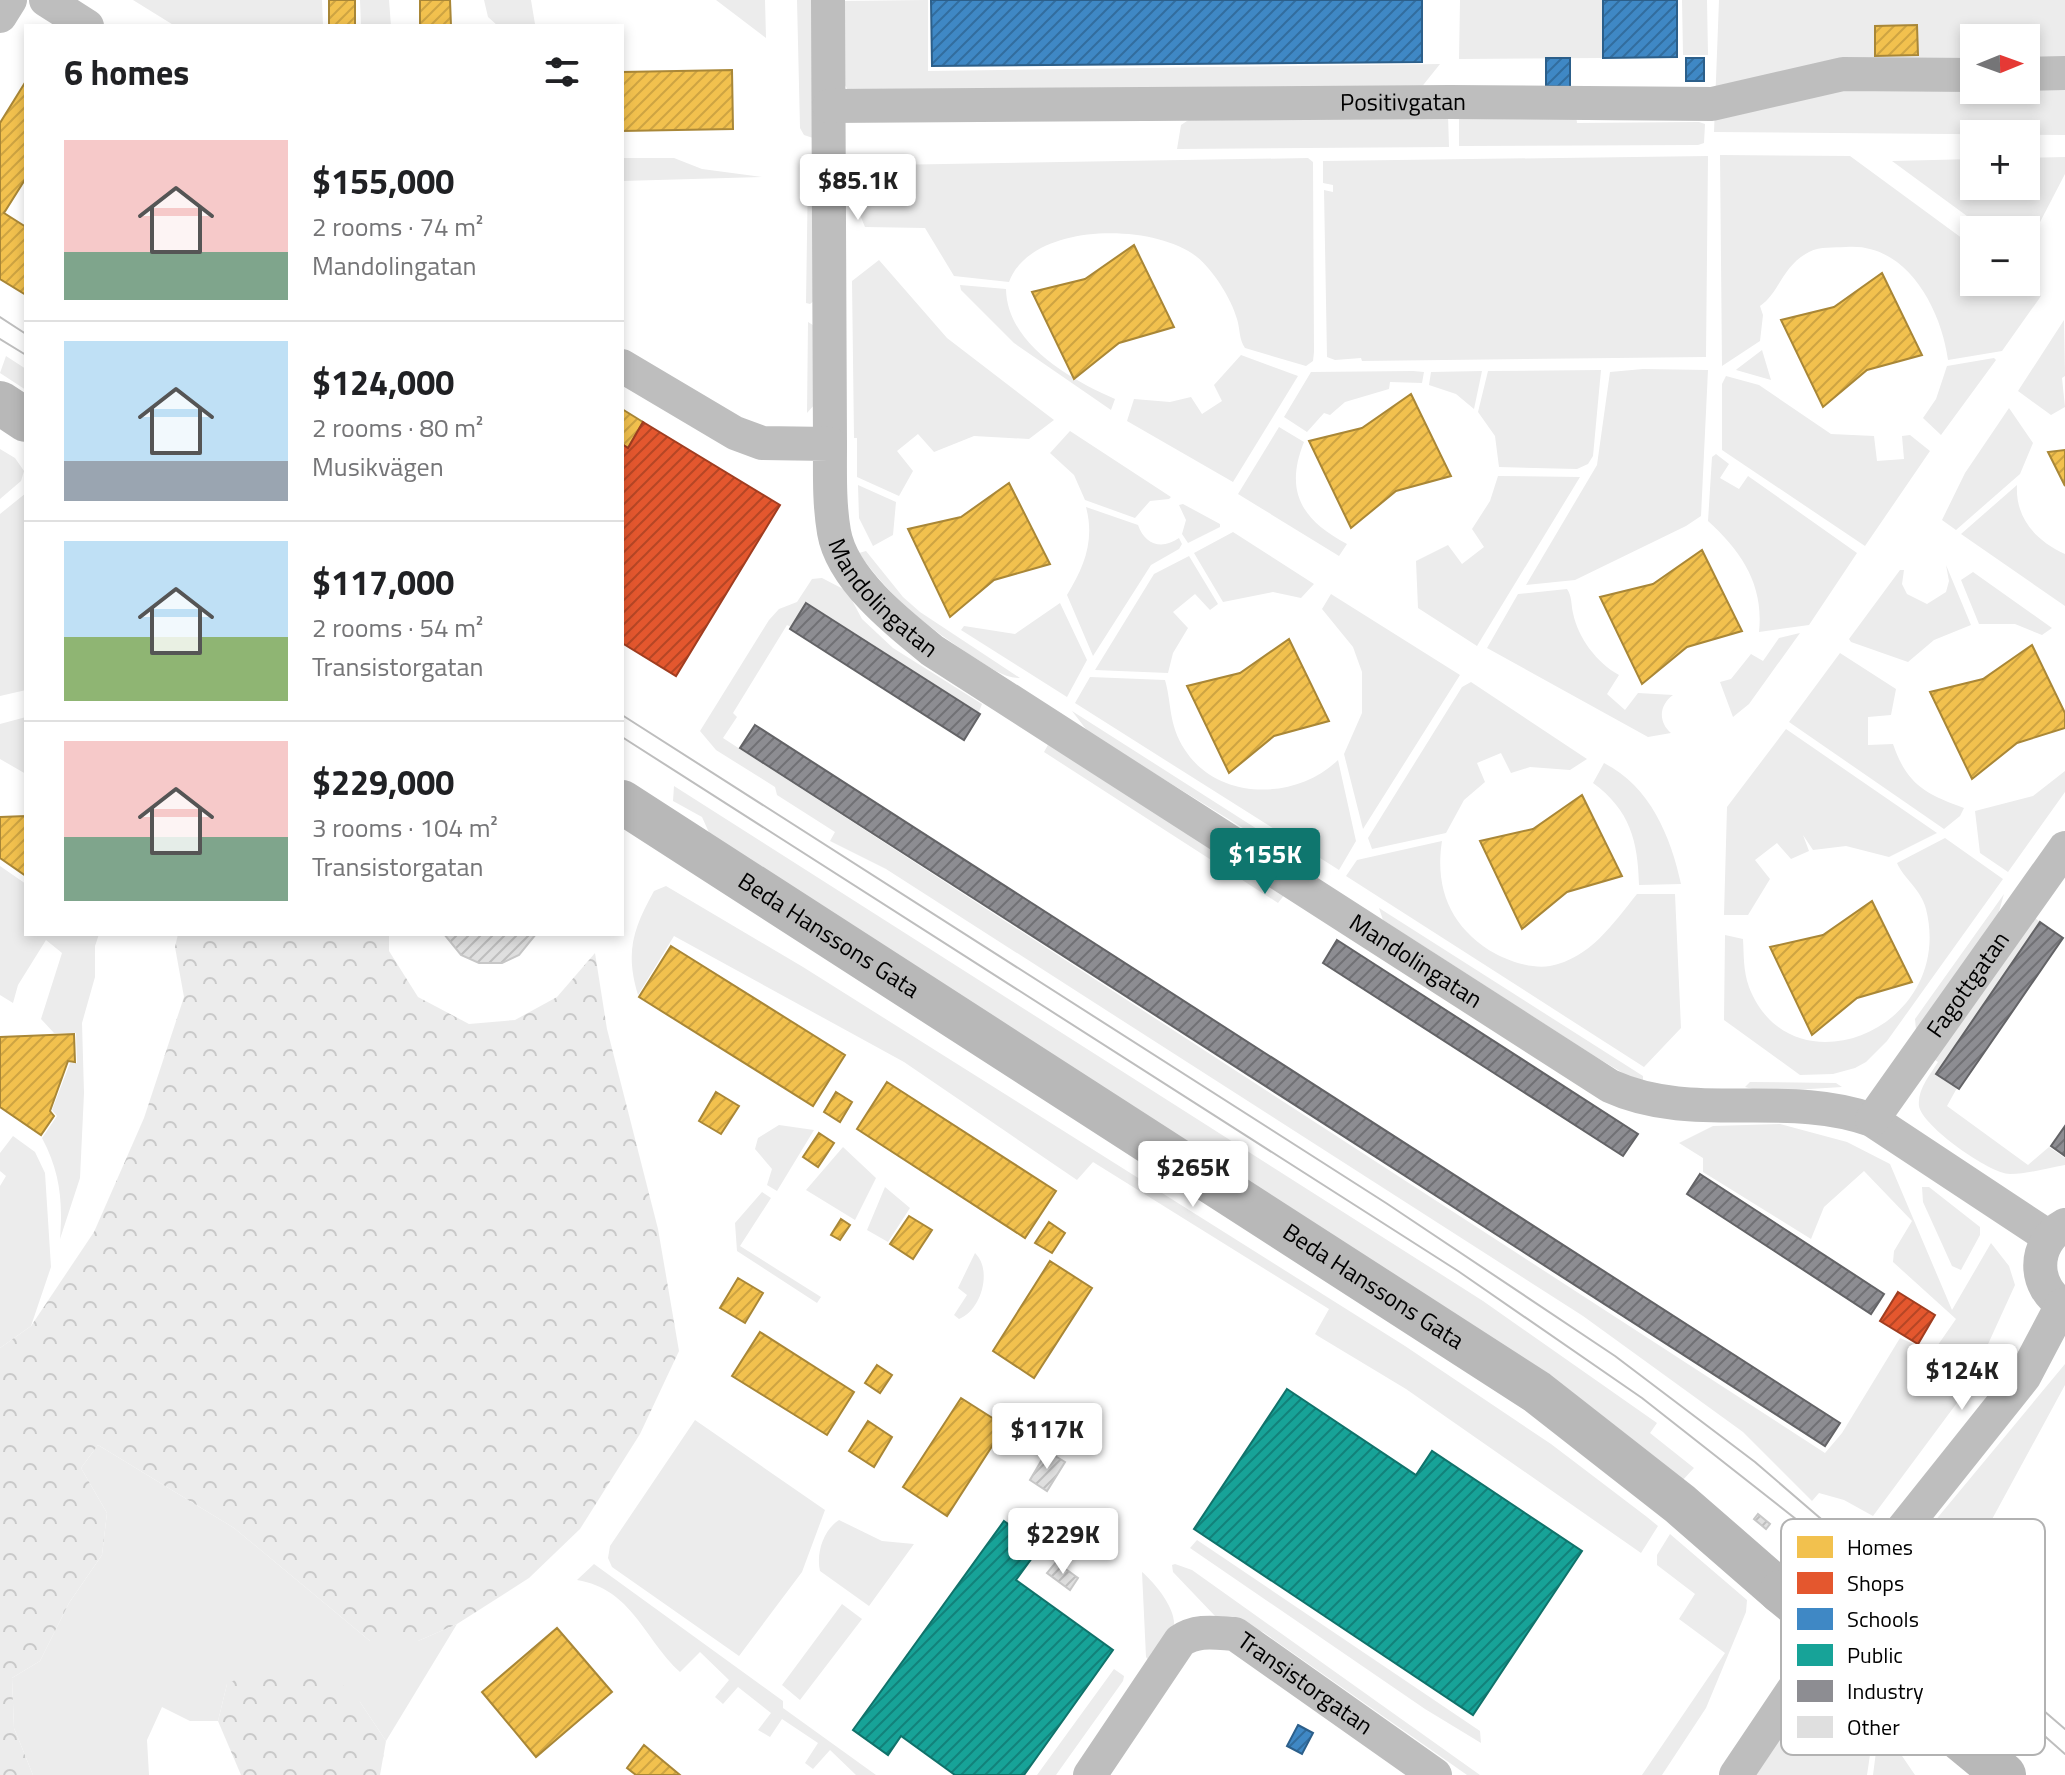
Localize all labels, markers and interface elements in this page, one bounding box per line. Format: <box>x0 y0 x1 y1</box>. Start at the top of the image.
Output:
north arrow <box>1960 24 2040 104</box>
map controls <box>1960 24 2040 296</box>
text: 6 homes <box>64 46 189 98</box>
icon: filters <box>540 50 584 94</box>
street label: Positivgatan <box>1340 83 1466 120</box>
button: + <box>1960 120 2040 200</box>
pin: $85.1K <box>793 154 923 222</box>
text: $155,000 <box>312 155 454 207</box>
text: $85.1K <box>818 160 898 199</box>
icon: home <box>128 172 224 268</box>
text: 2 rooms · 74 m² <box>312 207 483 246</box>
button: − <box>1960 216 2040 296</box>
text: Mandolingatan <box>312 246 476 285</box>
text: $124,000 <box>312 356 454 408</box>
icon: home <box>128 373 224 469</box>
text: 2 rooms · 80 m² <box>312 408 483 447</box>
text: Musikvägen <box>312 447 444 486</box>
street label: Mandolingatan <box>819 533 946 665</box>
text: $117,000 <box>312 556 454 608</box>
icon: home <box>128 573 224 669</box>
text: 2 rooms · 54 m² <box>312 608 483 647</box>
text: Transistorgatan <box>312 647 483 686</box>
text: $229,000 <box>312 756 454 808</box>
icon: home <box>128 773 224 869</box>
text: 3 rooms · 104 m² <box>312 808 498 847</box>
pin: $155K <box>1209 828 1321 896</box>
text: $155K <box>1228 834 1302 873</box>
text: Transistorgatan <box>312 847 483 886</box>
street label: Beda Hanssons Gata <box>731 863 927 1006</box>
street label: Mandolingatan <box>1343 904 1490 1017</box>
street label: Fagottgatan <box>1917 923 2018 1045</box>
pin: $265K <box>1137 1141 1249 1209</box>
text: $265K <box>1156 1147 1230 1186</box>
street label: Beda Hanssons Gata <box>1276 1214 1472 1358</box>
pin: $124K <box>1906 1344 2018 1412</box>
text: $124K <box>1925 1350 1999 1389</box>
pin: $117K <box>991 1403 1103 1471</box>
text: $117K <box>1010 1409 1084 1448</box>
pin: $229K <box>1007 1508 1119 1576</box>
text: $229K <box>1026 1514 1100 1553</box>
legend <box>1781 1519 2045 1755</box>
text: Homes <box>1847 1530 1913 1564</box>
text: Shops <box>1847 1566 1904 1600</box>
text: Schools <box>1847 1602 1919 1636</box>
street label: Transistorgatan <box>1231 1622 1381 1743</box>
text: Public <box>1847 1638 1903 1672</box>
text: Industry <box>1847 1674 1924 1708</box>
text: Other <box>1847 1710 1900 1744</box>

